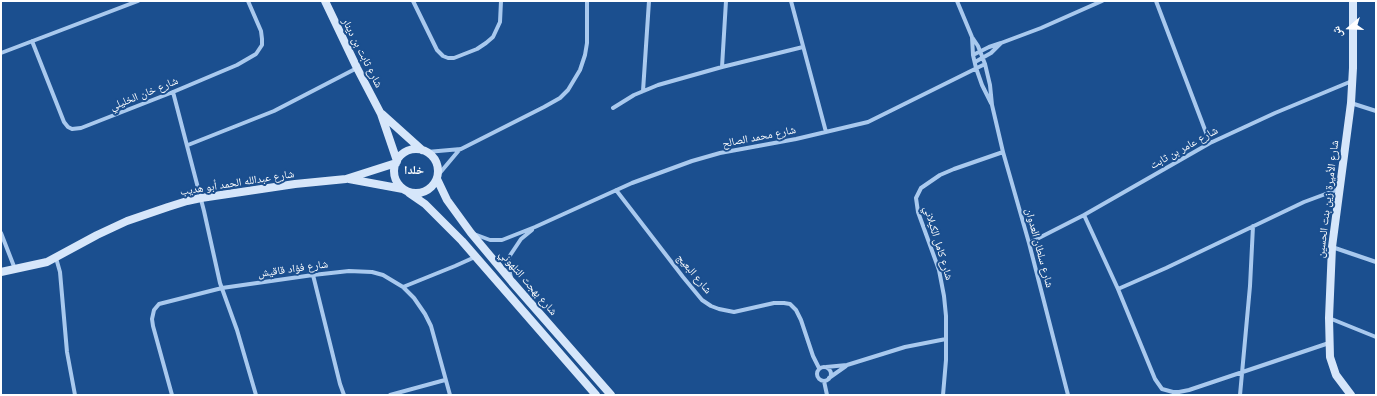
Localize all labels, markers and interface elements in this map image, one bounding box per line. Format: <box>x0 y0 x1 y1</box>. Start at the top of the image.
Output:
north arrow <box>1329 8 1369 48</box>
street label: شارع ثابت بن دينار <box>339 16 385 90</box>
text: ش <box>1329 24 1345 40</box>
street label: شارع خان الخليلي <box>108 74 180 114</box>
street label: شارع محمد الصالح <box>721 123 797 151</box>
street label: شارع عامر بن ثابت <box>1148 124 1220 172</box>
street label: شارع الأميرة زين بنت الحسين <box>1314 139 1342 259</box>
district label: خلدا <box>404 164 424 178</box>
street label: شارع عبدالله الحمد أبو هديب <box>179 167 295 199</box>
street label: شارع كامل الكيلاني <box>920 204 956 282</box>
street label: شارع سلطان العدوان <box>1022 207 1056 289</box>
street label: شارع بهجت التلهوني <box>496 248 560 318</box>
street label: شارع البعيج <box>674 251 714 297</box>
street label: شارع فؤاد قاقيش <box>257 258 329 280</box>

